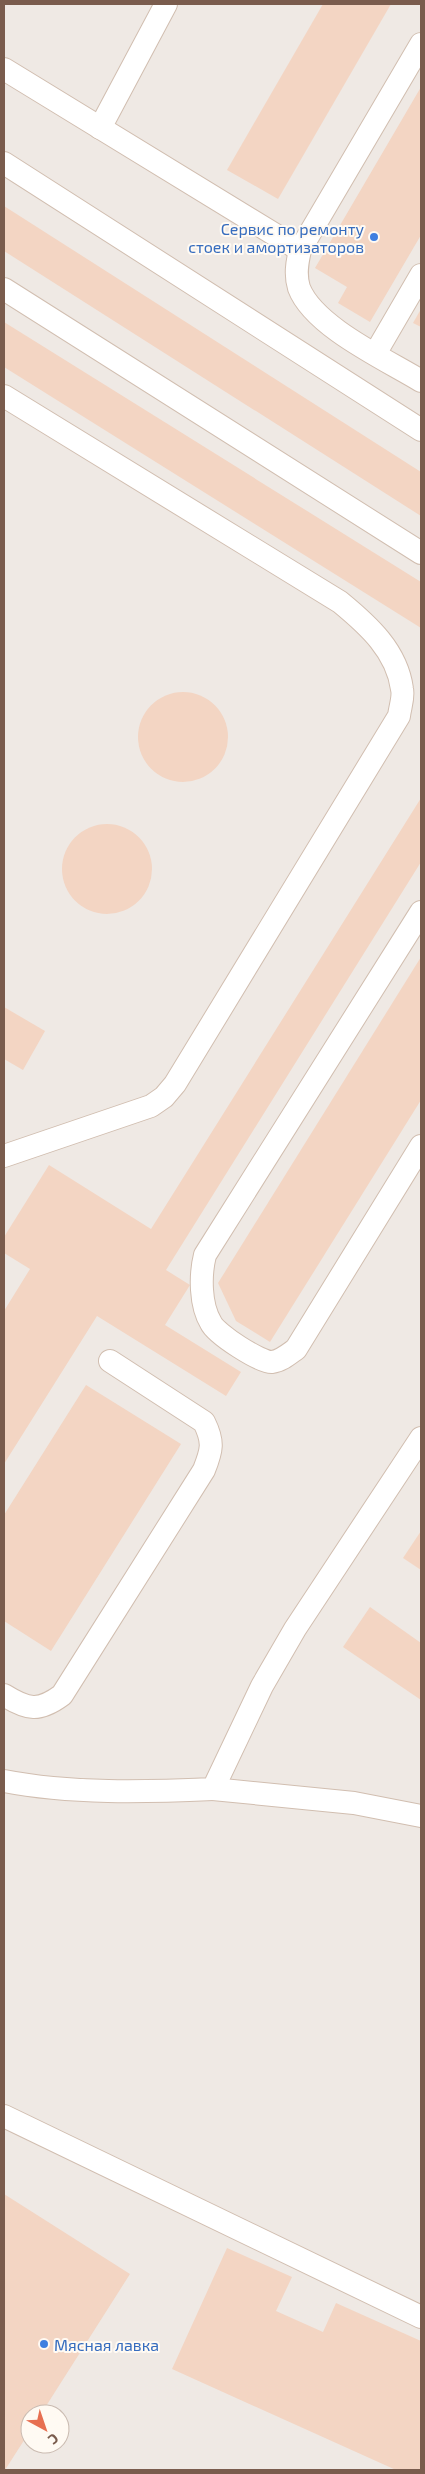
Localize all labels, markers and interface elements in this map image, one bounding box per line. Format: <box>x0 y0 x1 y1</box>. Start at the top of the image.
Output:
place label: Сервис по ремонту стоек и амортизаторов <box>188 219 364 256</box>
marker: Сервис по ремонту стоек и амортизаторов <box>368 231 380 243</box>
place label: Мясная лавка <box>54 2335 159 2354</box>
marker: Мясная лавка <box>38 2338 50 2350</box>
north arrow <box>20 2404 70 2454</box>
text: С <box>45 2430 62 2448</box>

